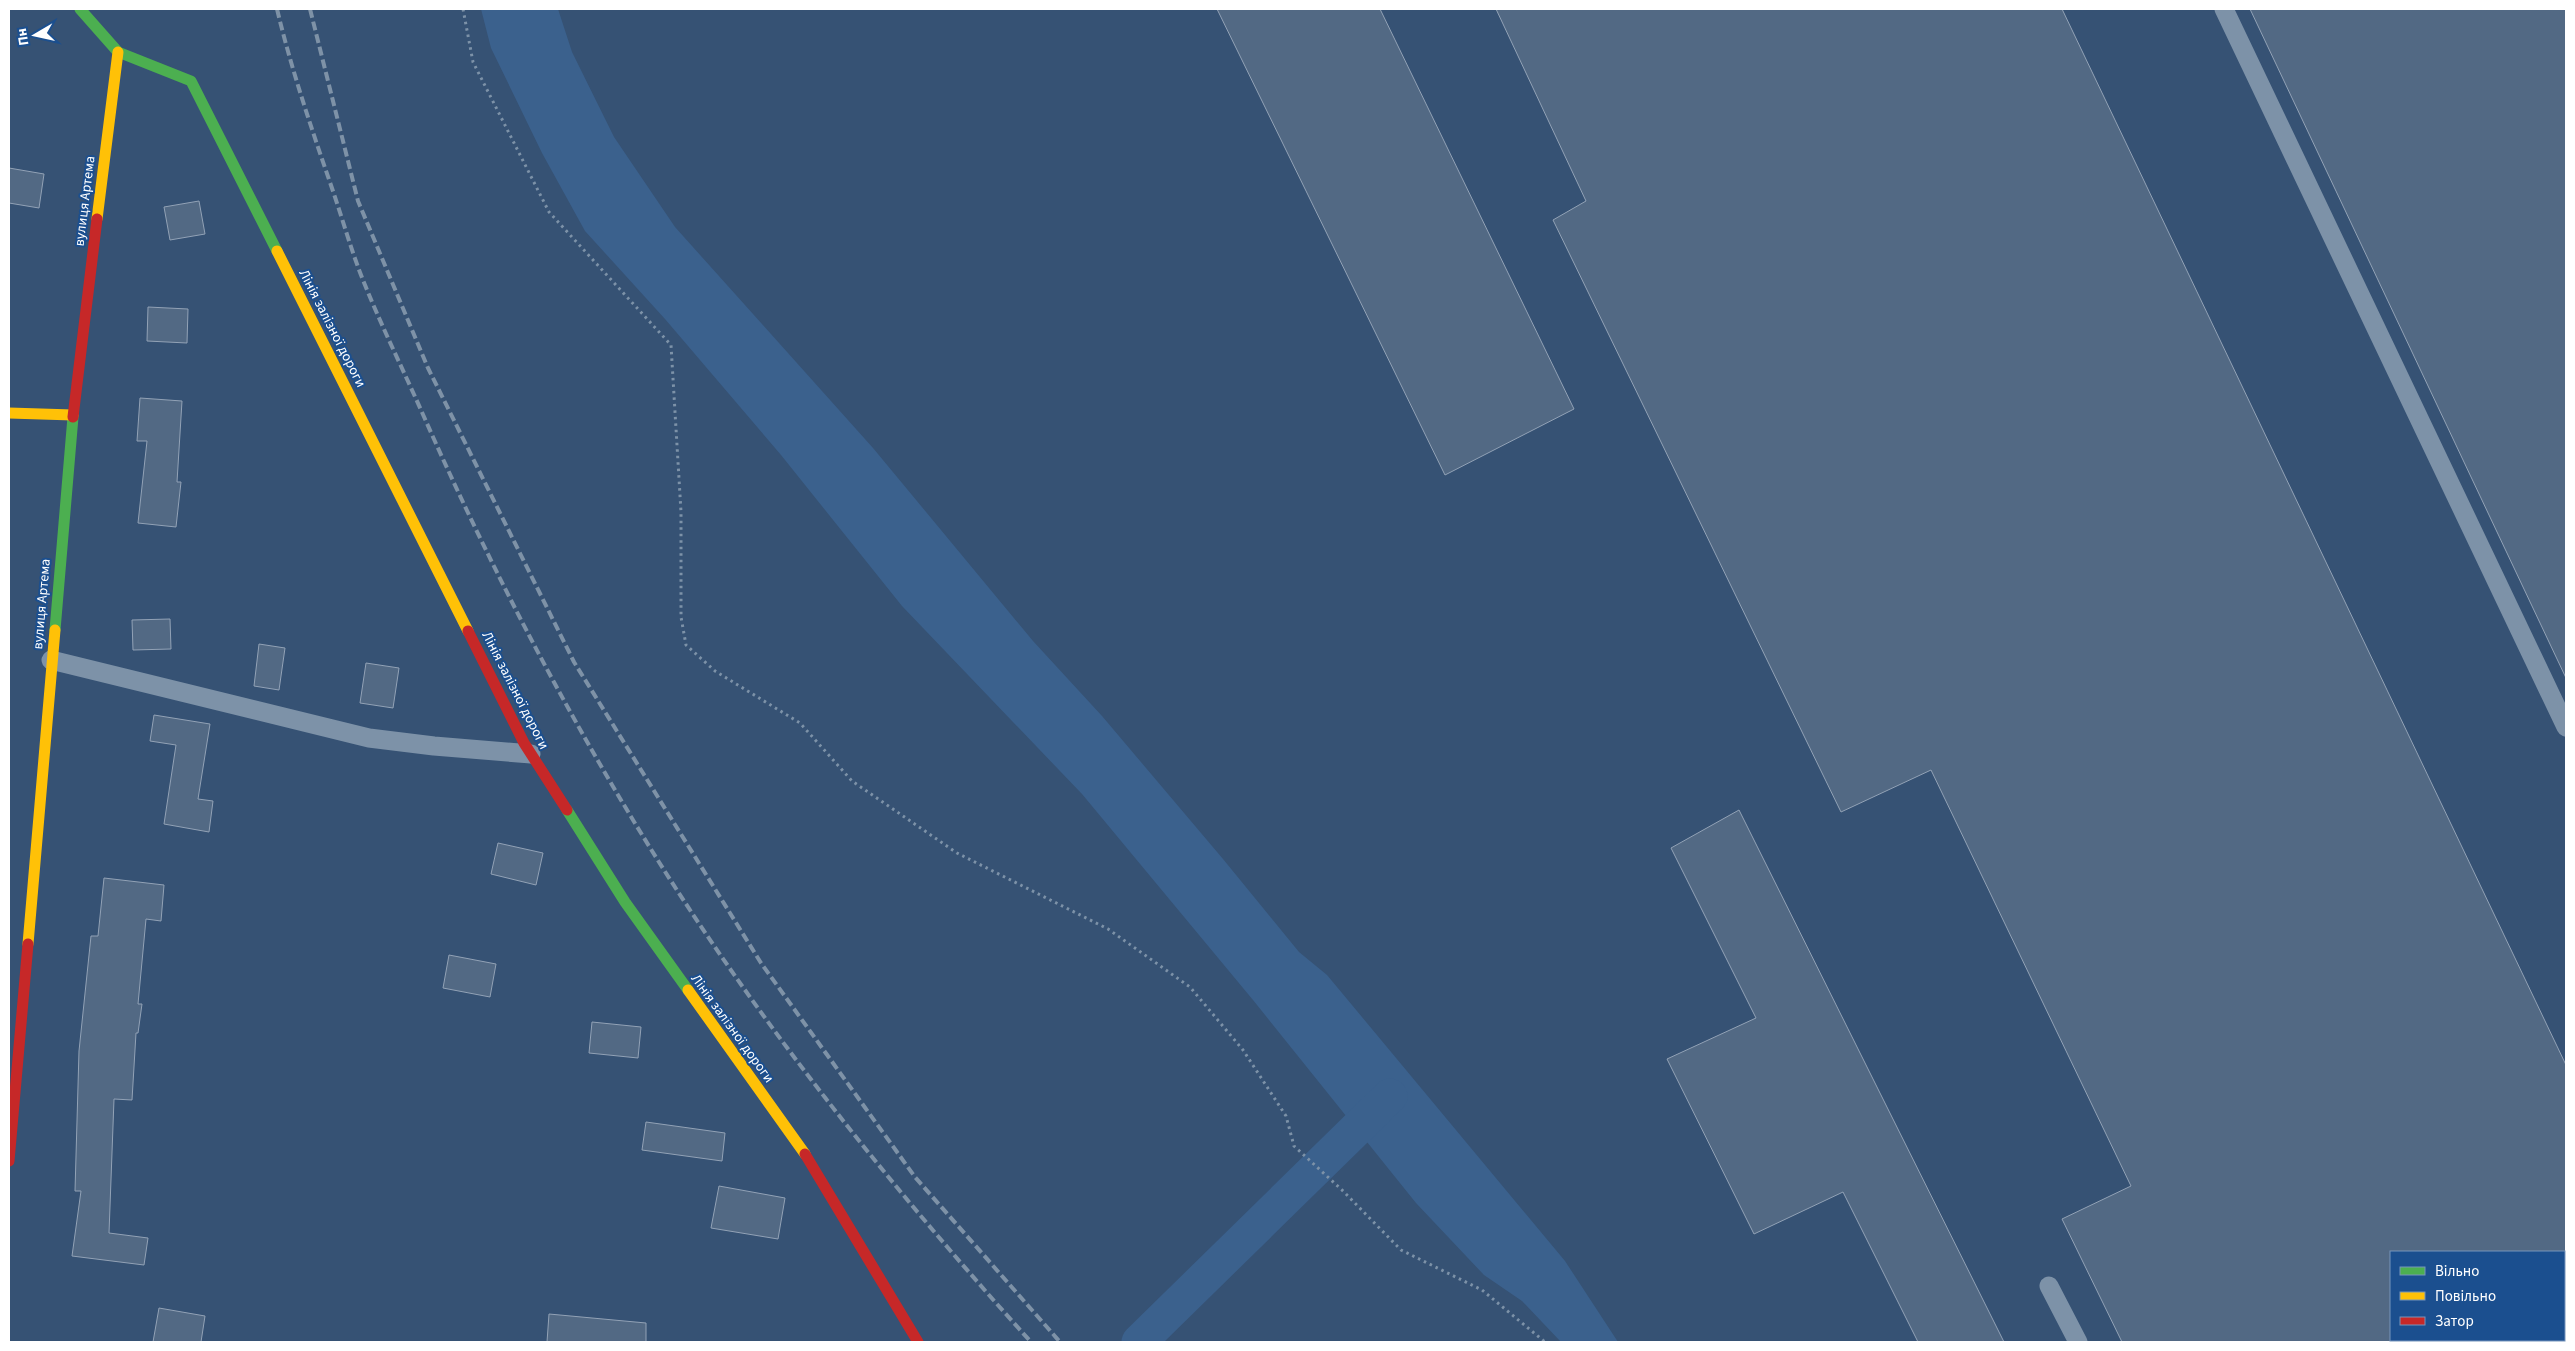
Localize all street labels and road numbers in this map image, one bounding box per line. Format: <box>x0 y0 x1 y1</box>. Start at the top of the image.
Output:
street label: вулиця Артема <box>70 155 100 247</box>
street label: Лінія залізної дороги <box>294 266 371 391</box>
street label: вулиця Артема <box>28 558 56 650</box>
street label: Лінія залізної дороги <box>477 628 554 753</box>
street label: Лінія залізної дороги <box>686 970 779 1087</box>

